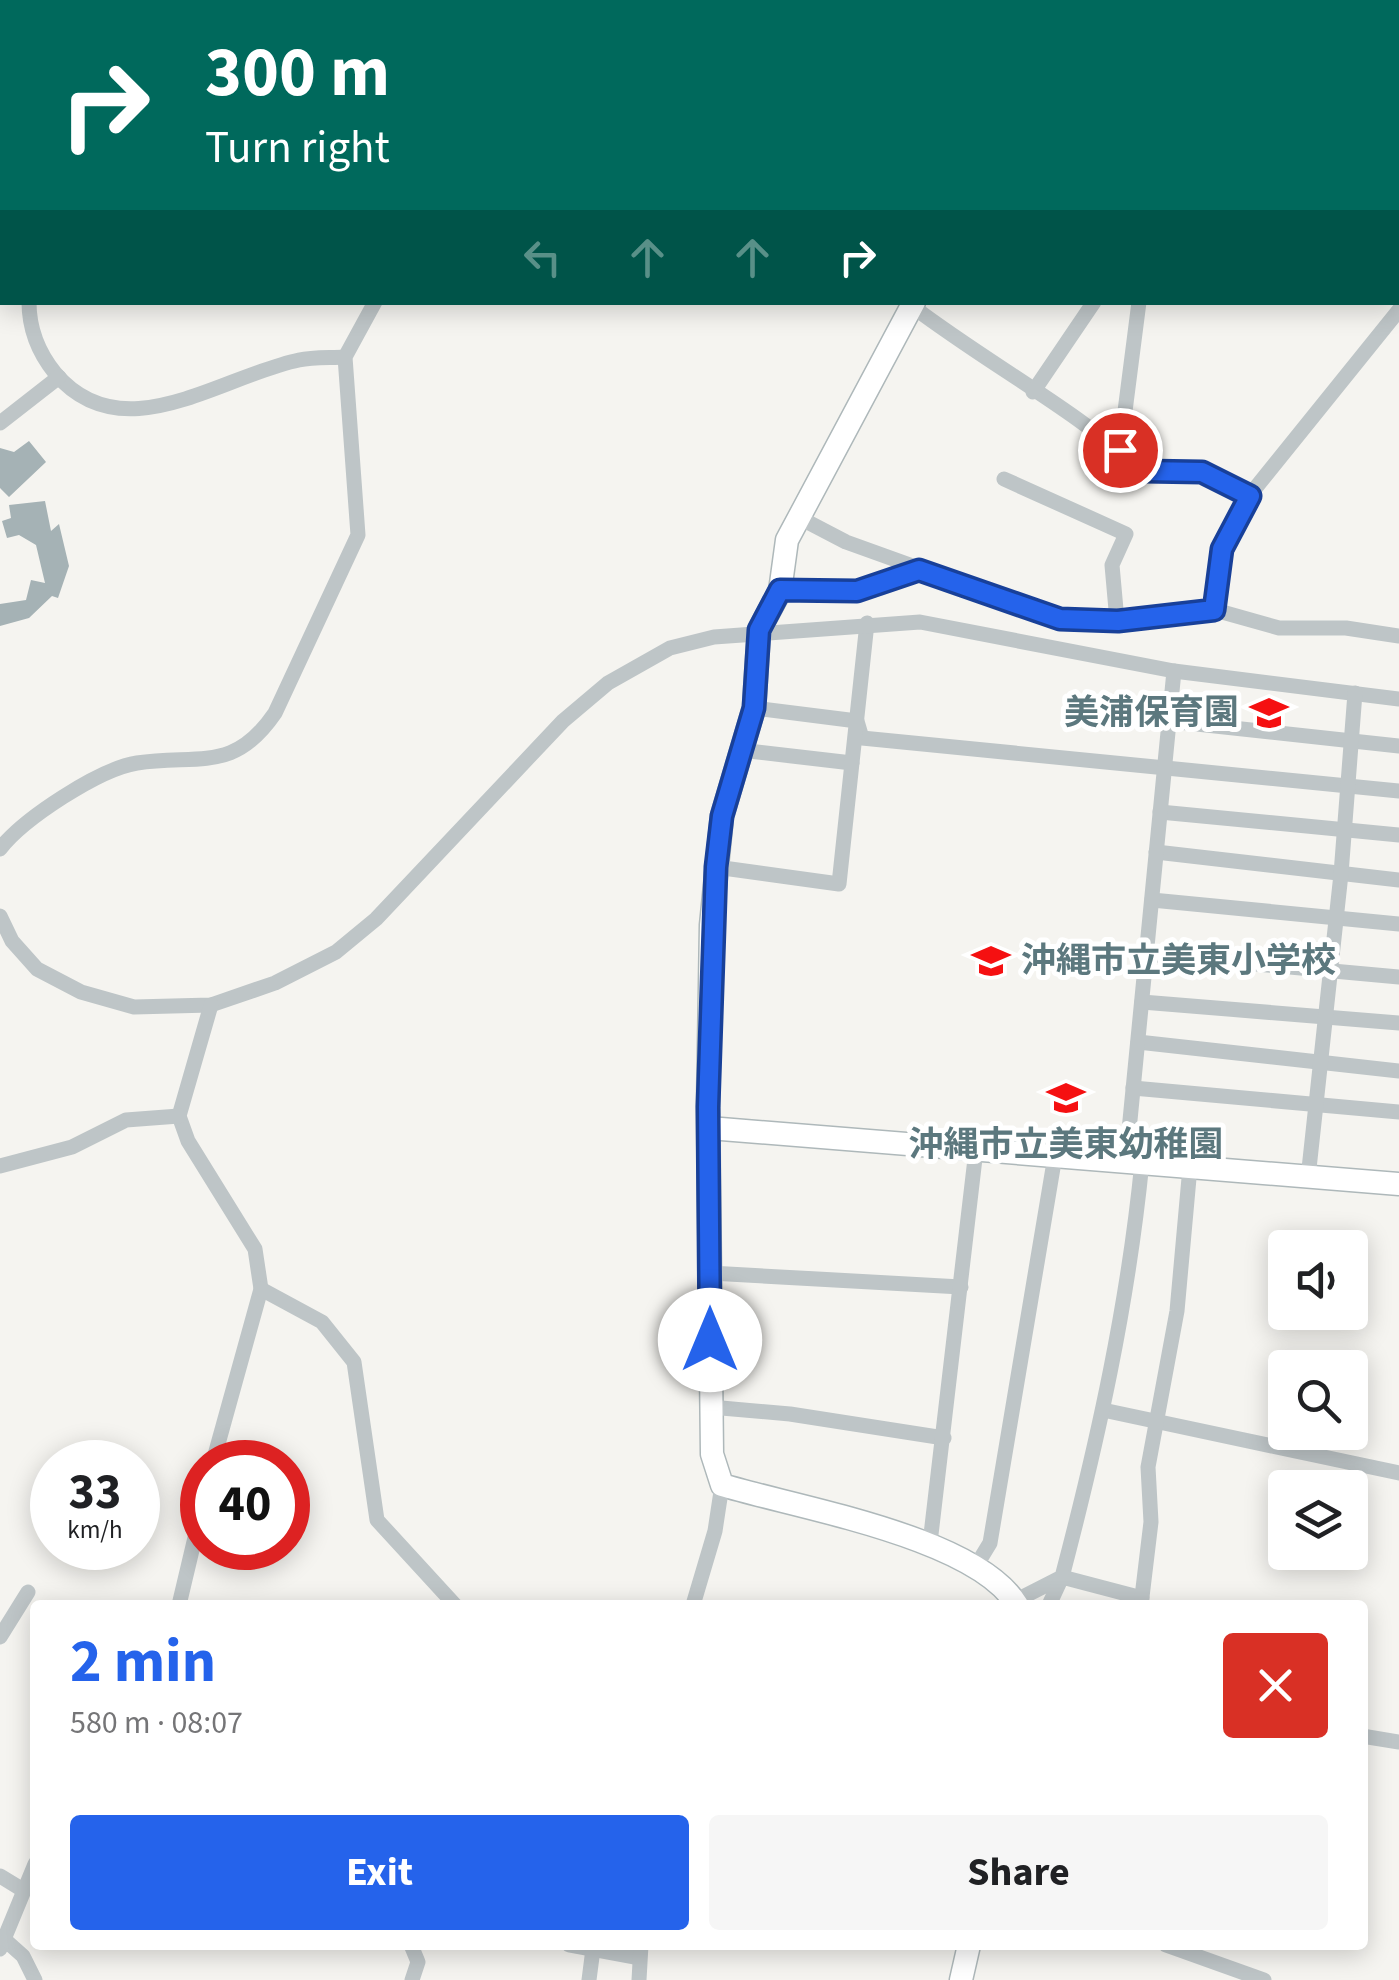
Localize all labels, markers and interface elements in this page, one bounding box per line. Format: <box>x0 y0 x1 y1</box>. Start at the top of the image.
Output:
text: 300 m <box>205 23 390 123</box>
icon: right <box>40 40 170 170</box>
text: Turn right <box>205 116 390 180</box>
icon: left <box>515 230 570 285</box>
icon: ahead <box>620 230 675 285</box>
icon: ahead <box>725 230 780 285</box>
icon: right <box>830 230 885 285</box>
pin <box>1078 408 1163 493</box>
icon: arrive <box>1093 423 1148 478</box>
place label: 美浦保育園 <box>1064 688 1239 738</box>
school or university icon: 美浦保育園 <box>1248 692 1290 734</box>
place label: 沖縄市立美東小学校 <box>1021 936 1336 986</box>
school or university icon: 沖縄市立美東小学校 <box>970 940 1012 982</box>
school or university icon: 沖縄市立美東幼稚園 <box>1045 1077 1087 1119</box>
place label: 沖縄市立美東幼稚園 <box>908 1120 1224 1170</box>
map controls <box>1268 1230 1368 1570</box>
button: sound <box>1268 1230 1368 1330</box>
position arrow <box>658 1288 762 1392</box>
button: search <box>1268 1350 1368 1450</box>
speed limit sign: 40 <box>180 1440 310 1570</box>
text: 33 <box>69 1457 121 1528</box>
button: layers <box>1268 1470 1368 1570</box>
text: km/h <box>67 1512 123 1548</box>
text: 2 min <box>70 1620 216 1705</box>
button: close <box>1223 1633 1328 1738</box>
text: 580 m · 08:07 <box>70 1700 243 1746</box>
button: Exit <box>70 1815 689 1930</box>
button: Share <box>709 1815 1328 1930</box>

